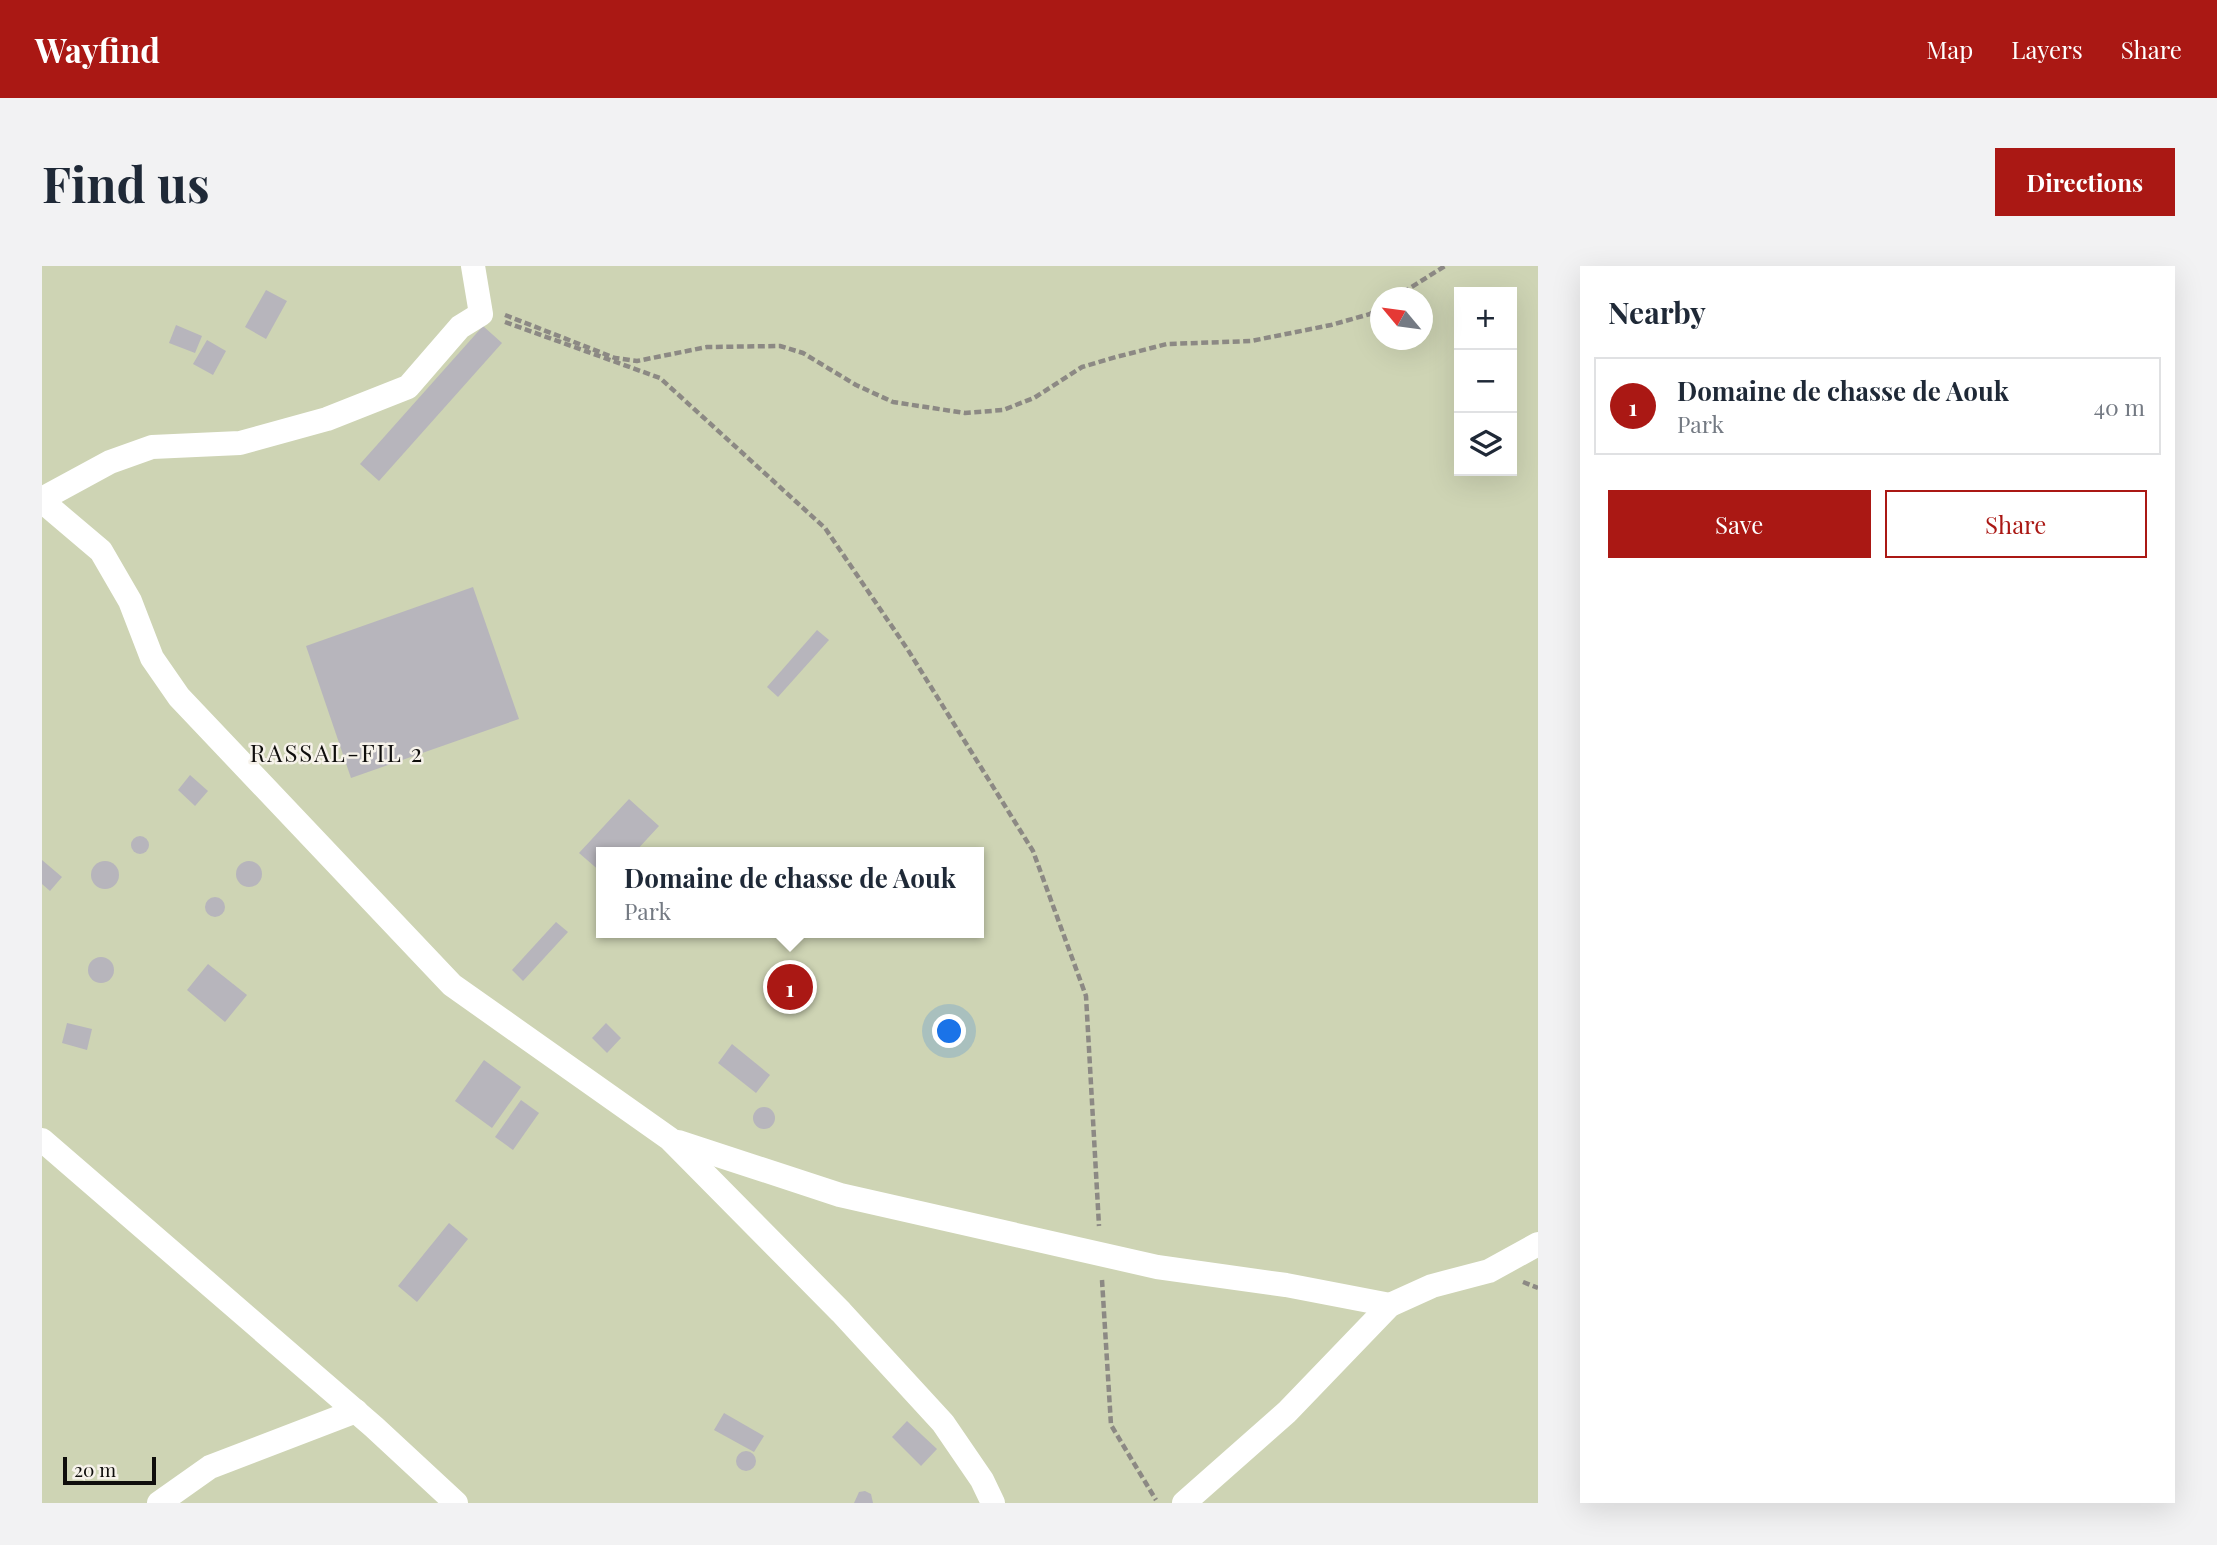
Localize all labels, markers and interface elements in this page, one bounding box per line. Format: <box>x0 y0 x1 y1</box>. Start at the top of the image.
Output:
text: Wayfind <box>35 27 160 71</box>
text: Map <box>1927 33 1973 65</box>
text: Layers <box>2011 33 2083 65</box>
text: Share <box>2121 33 2182 65</box>
button: Directions <box>1995 148 2175 216</box>
text: Find us <box>42 150 210 215</box>
north arrow <box>1370 287 1433 350</box>
map controls <box>1454 287 1517 476</box>
button: + <box>1454 287 1517 350</box>
text: Nearby <box>1608 292 1706 332</box>
button: − <box>1454 350 1517 413</box>
text: Domaine de chasse de Aouk <box>1677 373 2009 408</box>
text: 1 <box>1629 391 1637 422</box>
text: 40 m <box>2094 391 2145 422</box>
text: Park <box>1677 408 1724 439</box>
button: layers <box>1454 413 1517 476</box>
button: Save <box>1608 490 1871 558</box>
button: Share <box>1885 490 2147 558</box>
district label: RASSAL-FIL 2 <box>250 736 424 768</box>
popup <box>596 847 984 938</box>
text: Domaine de chasse de Aouk <box>624 860 956 895</box>
text: Park <box>624 895 671 926</box>
pin: 1 <box>767 961 813 1013</box>
your location <box>932 1014 966 1048</box>
scale bar <box>63 1454 156 1486</box>
text: 20 m <box>74 1456 116 1482</box>

